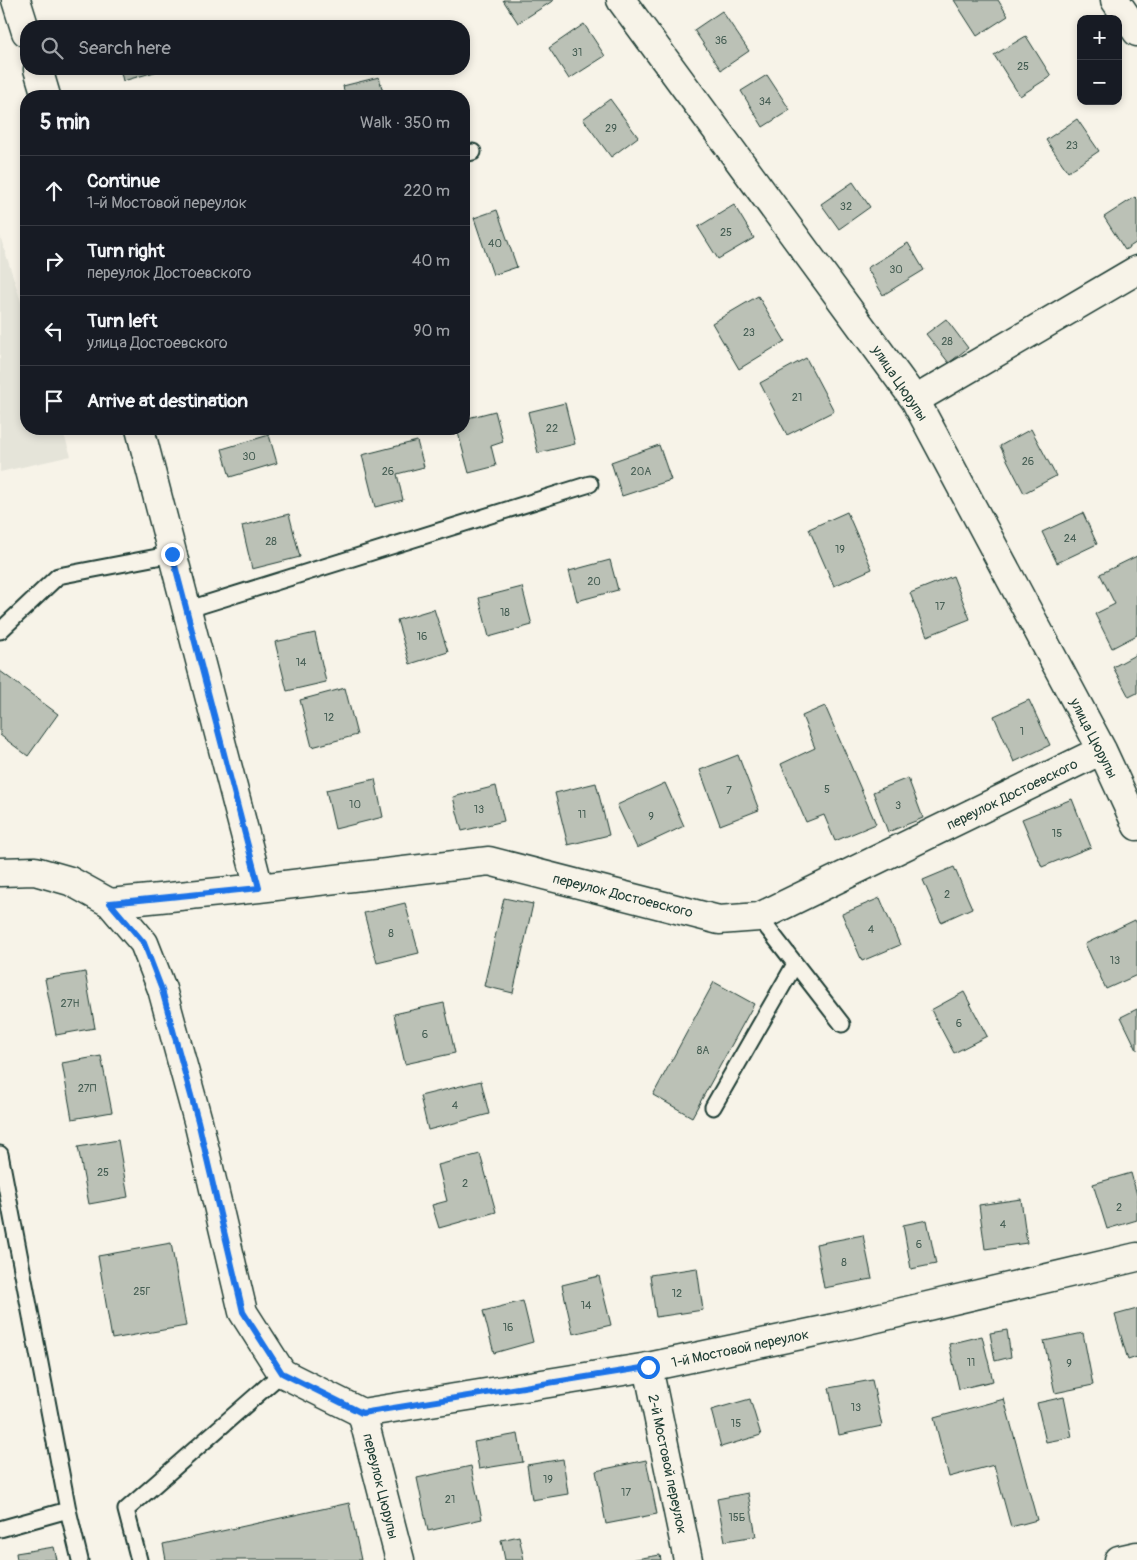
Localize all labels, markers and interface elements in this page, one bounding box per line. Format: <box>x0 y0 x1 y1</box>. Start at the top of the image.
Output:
map controls <box>1077 15 1122 105</box>
button: + <box>1077 15 1122 60</box>
search box <box>20 20 470 75</box>
icon: search <box>38 34 66 62</box>
house number: 36 <box>715 34 727 47</box>
text: Search here <box>78 36 171 60</box>
house number: 31 <box>572 46 582 59</box>
house number: 25 <box>1017 60 1029 73</box>
button: − <box>1077 60 1122 105</box>
house number: 34 <box>759 95 772 108</box>
text: 5 min <box>40 109 90 136</box>
text: Walk · 350 m <box>360 113 450 133</box>
house number: 29 <box>605 122 617 135</box>
house number: 23 <box>1066 139 1078 152</box>
text: Continue <box>87 169 160 193</box>
icon: ahead <box>40 177 68 205</box>
text: 220 m <box>404 181 450 201</box>
text: 1-й Мостовой переулок <box>87 193 247 213</box>
house number: 32 <box>840 200 852 213</box>
house number: 25 <box>720 226 732 239</box>
house number: 40 <box>488 237 502 250</box>
text: Turn right <box>87 239 165 263</box>
icon: right <box>40 247 68 275</box>
text: 40 m <box>412 251 450 271</box>
text: переулок Достоевского <box>87 263 251 283</box>
house number: 30 <box>889 263 903 276</box>
text: Turn left <box>87 309 157 333</box>
icon: left <box>40 317 68 345</box>
text: 90 m <box>413 321 450 341</box>
house number: 23 <box>743 326 755 339</box>
text: улица Достоевского <box>87 333 228 353</box>
house number: 28 <box>941 335 953 348</box>
street label: улица Цюрупы <box>868 341 931 424</box>
icon: arrive <box>40 387 68 415</box>
text: Arrive at destination <box>87 389 248 413</box>
house number: 21 <box>792 391 802 404</box>
house number: 22 <box>546 422 558 435</box>
house number: 30 <box>242 450 256 463</box>
house number: 26 <box>1022 455 1034 468</box>
house number: 26 <box>382 465 394 478</box>
house number: 20А <box>631 465 651 478</box>
house number: 24 <box>1064 532 1077 545</box>
house number: 28 <box>265 535 277 548</box>
route end <box>161 543 184 566</box>
house number: 19 <box>835 543 845 556</box>
house number: 20 <box>587 575 601 588</box>
house number: 17 <box>935 600 945 613</box>
house number: 18 <box>500 606 510 619</box>
house number: 16 <box>417 630 427 643</box>
house number: 14 <box>296 656 307 669</box>
street label: улица Цюрупы <box>1066 695 1121 781</box>
house number: 12 <box>324 711 334 724</box>
house number: 1 <box>1020 725 1024 738</box>
street label: переулок Достоевского <box>944 755 1081 834</box>
house number: 5 <box>824 783 830 796</box>
house number: 7 <box>726 784 732 797</box>
house number: 10 <box>349 798 361 811</box>
house number: 3 <box>895 799 901 812</box>
house number: 13 <box>474 803 484 816</box>
house number: 11 <box>578 808 586 821</box>
house number: 9 <box>648 810 654 823</box>
house number: 15 <box>1052 827 1062 840</box>
street label: переулок Достоевского <box>551 870 695 921</box>
house number: 2 <box>944 888 950 901</box>
house number: 4 <box>868 923 875 936</box>
house number: 8 <box>388 927 394 940</box>
house number: 13 <box>1110 954 1120 967</box>
house number: 27Н <box>61 997 79 1010</box>
house number: 6 <box>956 1017 962 1030</box>
house number: 6 <box>422 1028 428 1041</box>
house number: 8А <box>697 1044 709 1057</box>
house number: 27П <box>78 1082 97 1095</box>
house number: 4 <box>452 1099 459 1112</box>
house number: 25 <box>97 1166 109 1179</box>
house number: 2 <box>462 1177 468 1190</box>
house number: 2 <box>1116 1201 1122 1214</box>
house number: 4 <box>1000 1218 1007 1231</box>
house number: 6 <box>916 1238 922 1251</box>
house number: 8 <box>841 1256 847 1269</box>
house number: 25Г <box>133 1285 151 1298</box>
house number: 12 <box>672 1287 682 1300</box>
house number: 14 <box>581 1299 592 1312</box>
house number: 16 <box>503 1321 513 1334</box>
street label: 1-й Мостовой переулок <box>670 1326 810 1371</box>
route start <box>637 1356 660 1379</box>
house number: 11 <box>967 1356 975 1369</box>
house number: 9 <box>1066 1357 1072 1370</box>
street label: 2-й Мостовой переулок <box>644 1393 691 1535</box>
house number: 13 <box>851 1401 861 1414</box>
house number: 15 <box>731 1417 741 1430</box>
street label: переулок Цюрупы <box>359 1432 402 1541</box>
house number: 19 <box>543 1473 553 1486</box>
house number: 17 <box>621 1486 631 1499</box>
house number: 21 <box>445 1493 455 1506</box>
house number: 15Б <box>729 1511 745 1524</box>

